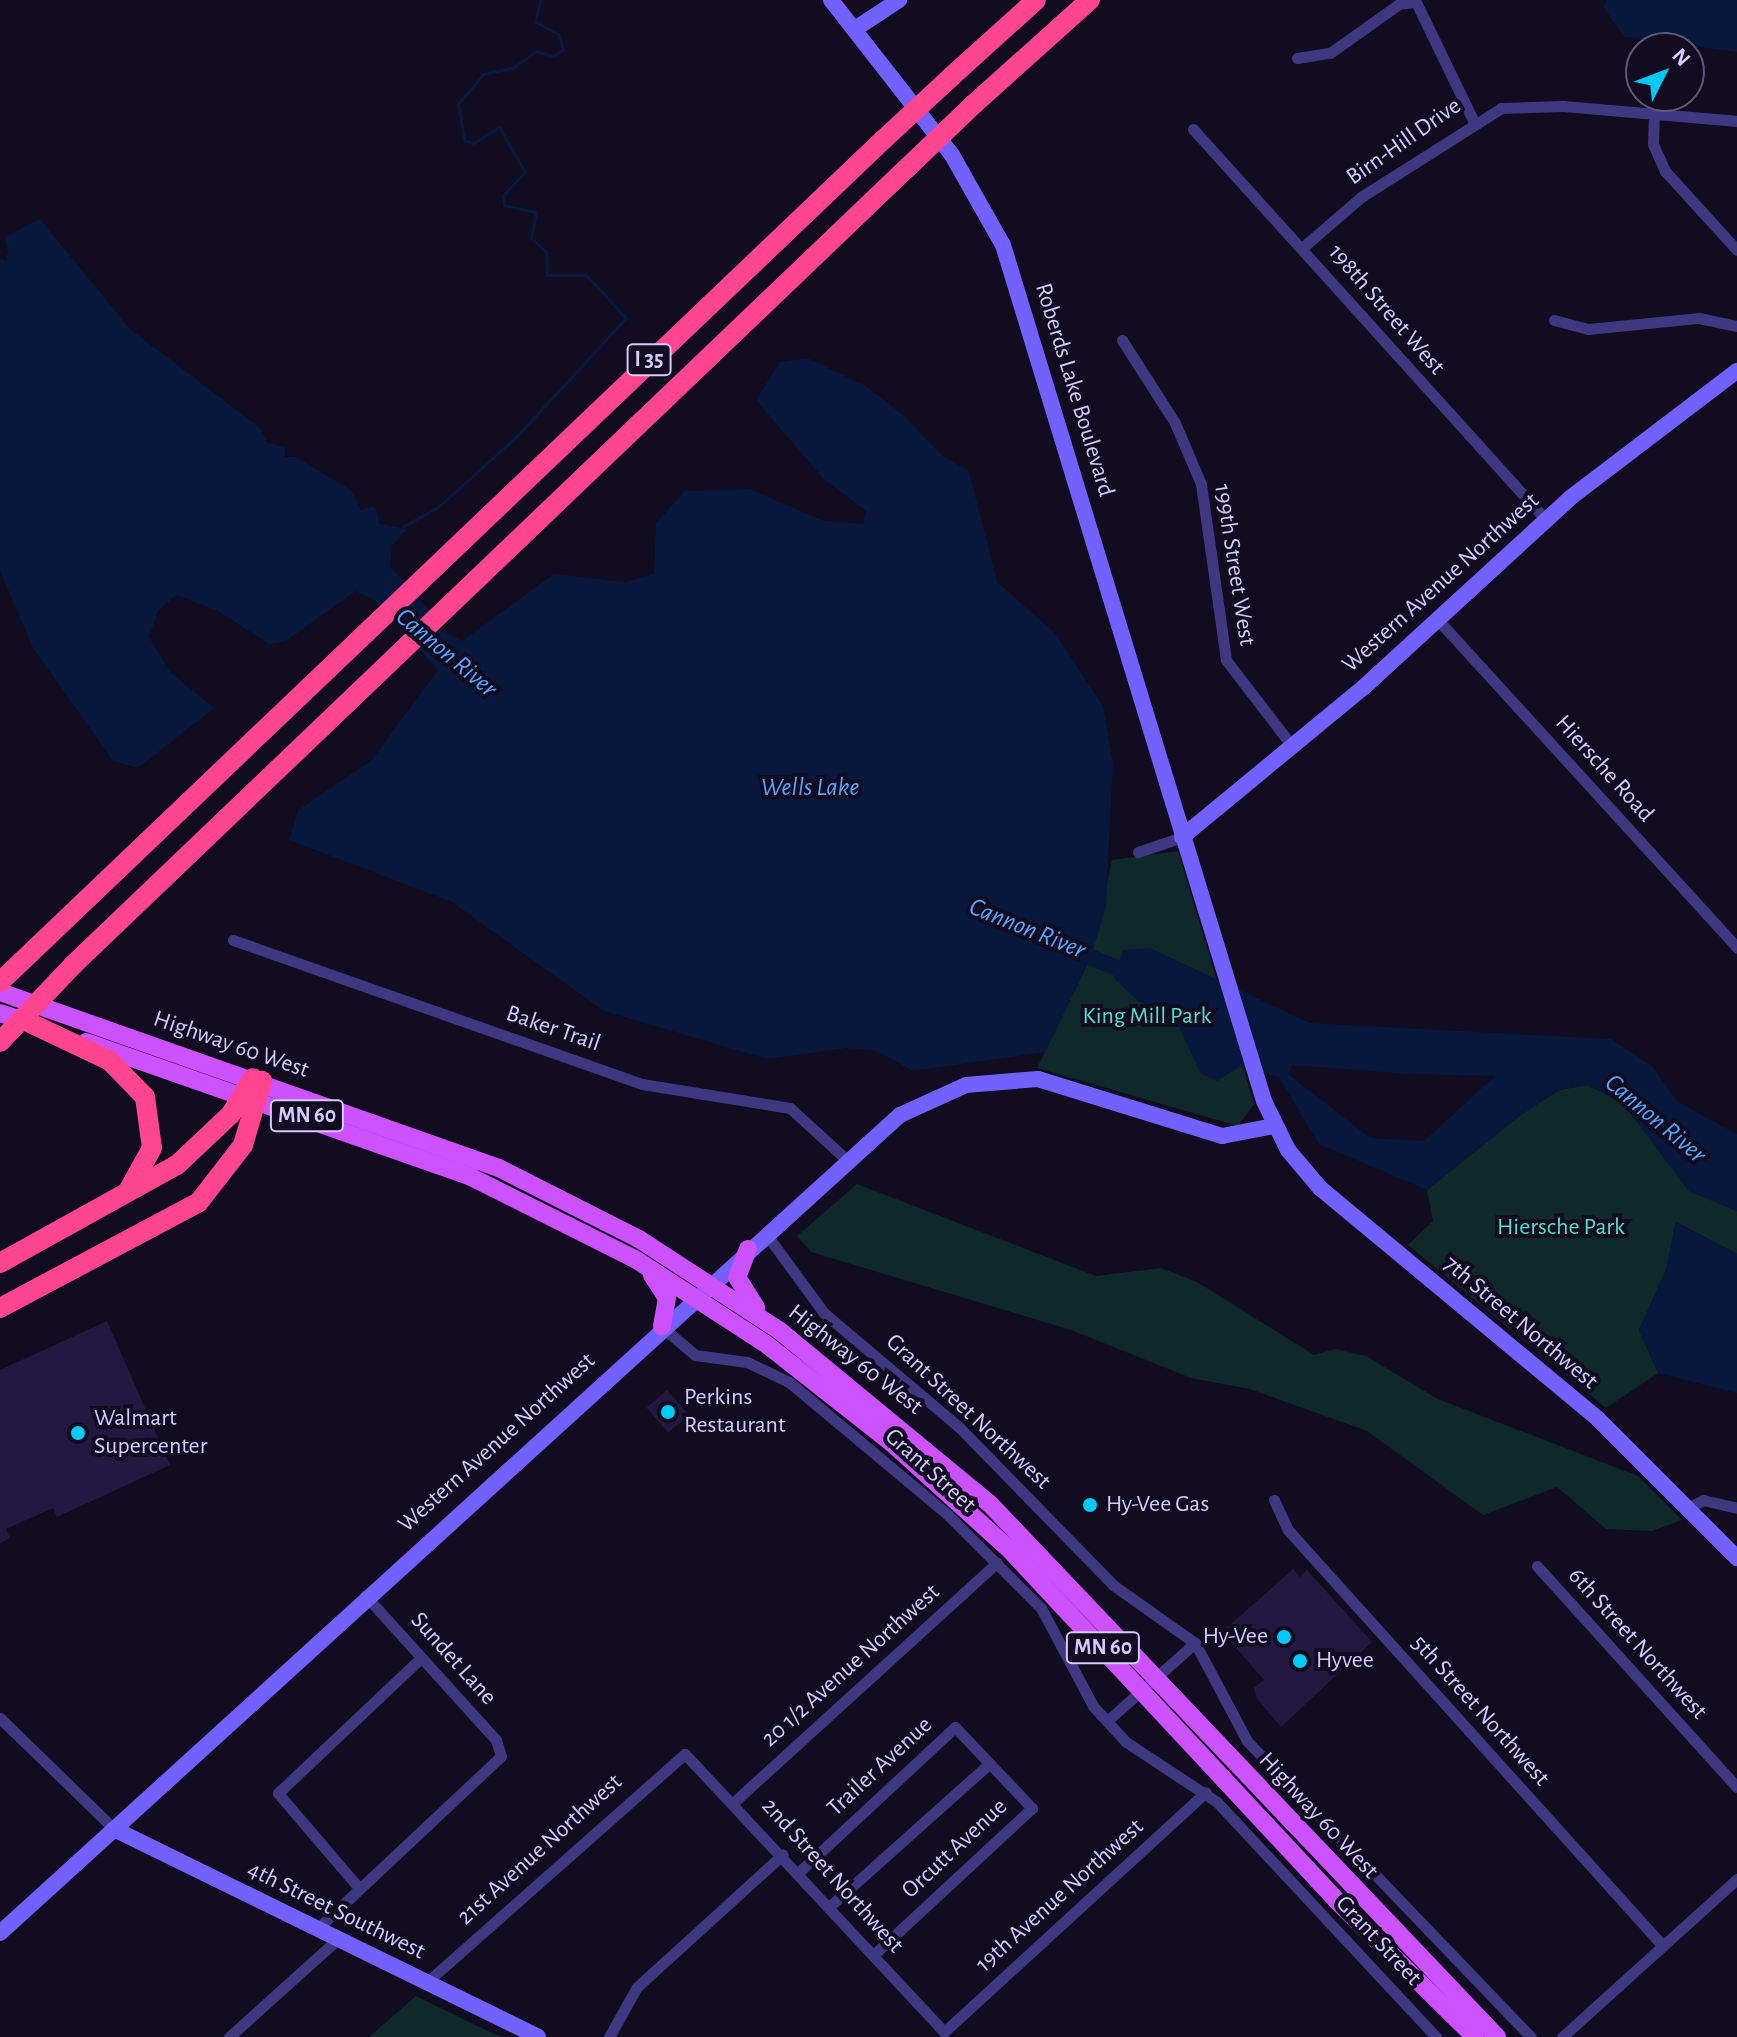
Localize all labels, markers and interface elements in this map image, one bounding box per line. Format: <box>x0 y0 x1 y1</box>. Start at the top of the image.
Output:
north arrow <box>1625 32 1705 112</box>
text: N <box>1668 44 1695 70</box>
street label: Birn-Hill Drive <box>1341 92 1467 192</box>
street label: 198th Street West <box>1322 239 1450 381</box>
street label: Roberds Lake Boulevard <box>1028 280 1120 500</box>
road number: I 35 <box>625 342 673 378</box>
street label: 199th Street West <box>1207 482 1261 648</box>
street label: Western Avenue Northwest <box>1337 487 1545 679</box>
water label: Cannon River <box>389 602 503 704</box>
street label: Hiersche Road <box>1548 709 1660 829</box>
water label: Wells Lake <box>761 772 859 804</box>
water label: Cannon River <box>964 892 1090 966</box>
street label: Baker Trail <box>502 999 604 1059</box>
park label: King Mill Park <box>1083 1003 1211 1031</box>
street label: Highway 60 West <box>149 1005 313 1085</box>
water label: Cannon River <box>1598 1068 1712 1170</box>
road number: MN 60 <box>269 1098 345 1134</box>
park label: Hiersche Park <box>1497 1214 1625 1242</box>
street label: 7th Street Northwest <box>1437 1250 1603 1396</box>
street label: Highway 60 West <box>782 1299 928 1421</box>
street label: Grant Street Northwest <box>880 1328 1056 1496</box>
street label: Western Avenue Northwest <box>393 1347 601 1539</box>
place label: Perkins Restaurant <box>684 1384 786 1440</box>
marker: Perkins Restaurant <box>659 1403 677 1421</box>
place label: Walmart Supercenter <box>94 1405 207 1461</box>
street label: Grant Street <box>878 1423 982 1519</box>
marker: Walmart Supercenter <box>69 1424 87 1442</box>
place label: Hy-Vee Gas <box>1106 1491 1209 1519</box>
marker: Hy-Vee Gas <box>1081 1496 1099 1514</box>
street label: 6th Street Northwest <box>1561 1562 1713 1726</box>
street label: 20 1/2 Avenue Northwest <box>756 1578 946 1754</box>
street label: Sundet Lane <box>404 1607 502 1711</box>
place label: Hy-Vee <box>1203 1623 1268 1651</box>
marker: Hy-Vee <box>1275 1628 1293 1646</box>
road number: MN 60 <box>1065 1630 1141 1666</box>
street label: 5th Street Northwest <box>1405 1630 1555 1792</box>
place label: Hyvee <box>1316 1647 1374 1675</box>
marker: Hyvee <box>1291 1652 1309 1670</box>
street label: Trailer Avenue <box>821 1711 939 1823</box>
street label: Highway 60 West <box>1252 1747 1384 1885</box>
street label: 21st Avenue Northwest <box>452 1768 628 1932</box>
street label: 2nd Street Northwest <box>755 1793 909 1959</box>
street label: Orcutt Avenue <box>896 1793 1014 1905</box>
street label: 19th Avenue Northwest <box>970 1813 1150 1979</box>
street label: 4th Street Southwest <box>242 1856 430 1966</box>
street label: Grant Street <box>1329 1890 1427 1992</box>

